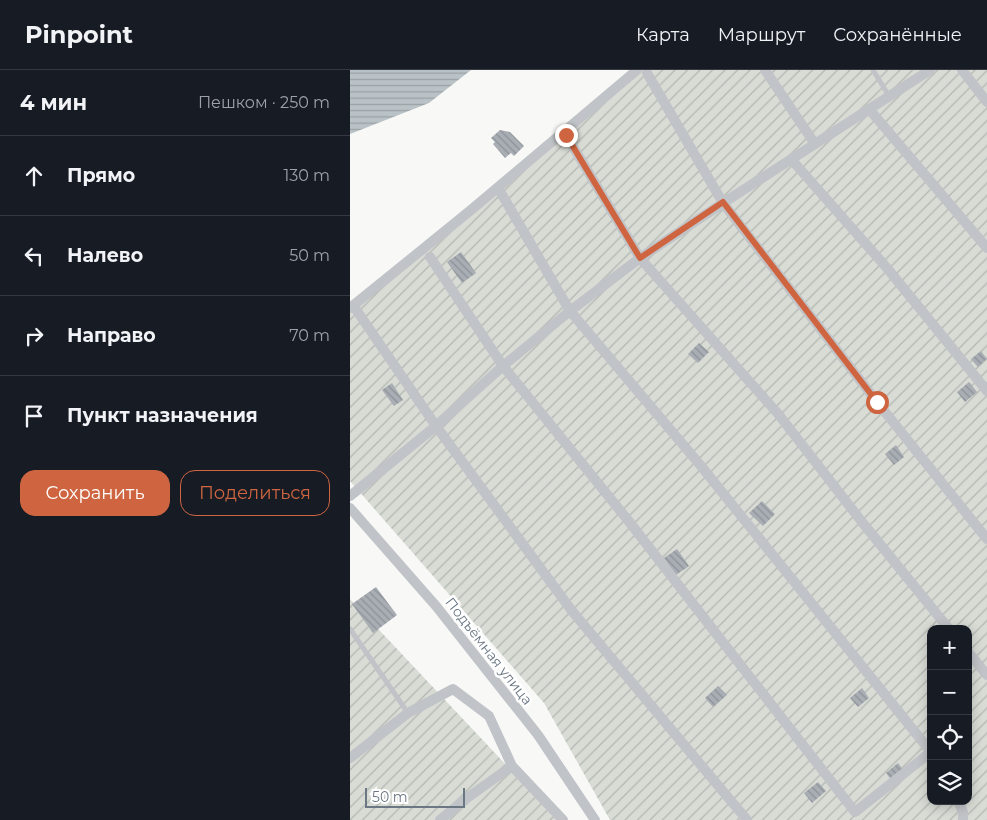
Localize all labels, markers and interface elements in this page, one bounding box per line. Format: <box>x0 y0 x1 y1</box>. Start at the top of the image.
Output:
text: Pinpoint <box>25 20 133 49</box>
text: Карта <box>636 24 690 46</box>
text: Маршрут <box>718 24 805 46</box>
text: Сохранённые <box>833 24 962 46</box>
text: 4 мин <box>20 90 87 115</box>
text: Пешком · 250 m <box>198 93 330 112</box>
route end <box>555 124 578 147</box>
icon: ahead <box>20 162 48 190</box>
text: Прямо <box>67 164 135 187</box>
text: 130 m <box>283 166 330 185</box>
icon: left <box>20 242 48 270</box>
text: Налево <box>67 244 143 267</box>
text: 50 m <box>289 246 330 265</box>
icon: right <box>20 322 48 350</box>
text: Направо <box>67 324 156 347</box>
text: 70 m <box>289 326 330 345</box>
route start <box>866 391 889 414</box>
icon: arrive <box>20 402 48 430</box>
text: Пункт назначения <box>67 404 258 427</box>
button: Сохранить <box>20 470 170 516</box>
button: Поделиться <box>180 470 330 516</box>
street label: Подъёмная улица <box>441 594 537 708</box>
map controls <box>927 625 972 805</box>
button: + <box>927 625 972 670</box>
button: − <box>927 670 972 715</box>
button: locate <box>927 715 972 760</box>
button: layers <box>927 760 972 805</box>
scale bar <box>365 785 465 808</box>
text: 50 m <box>372 788 408 806</box>

